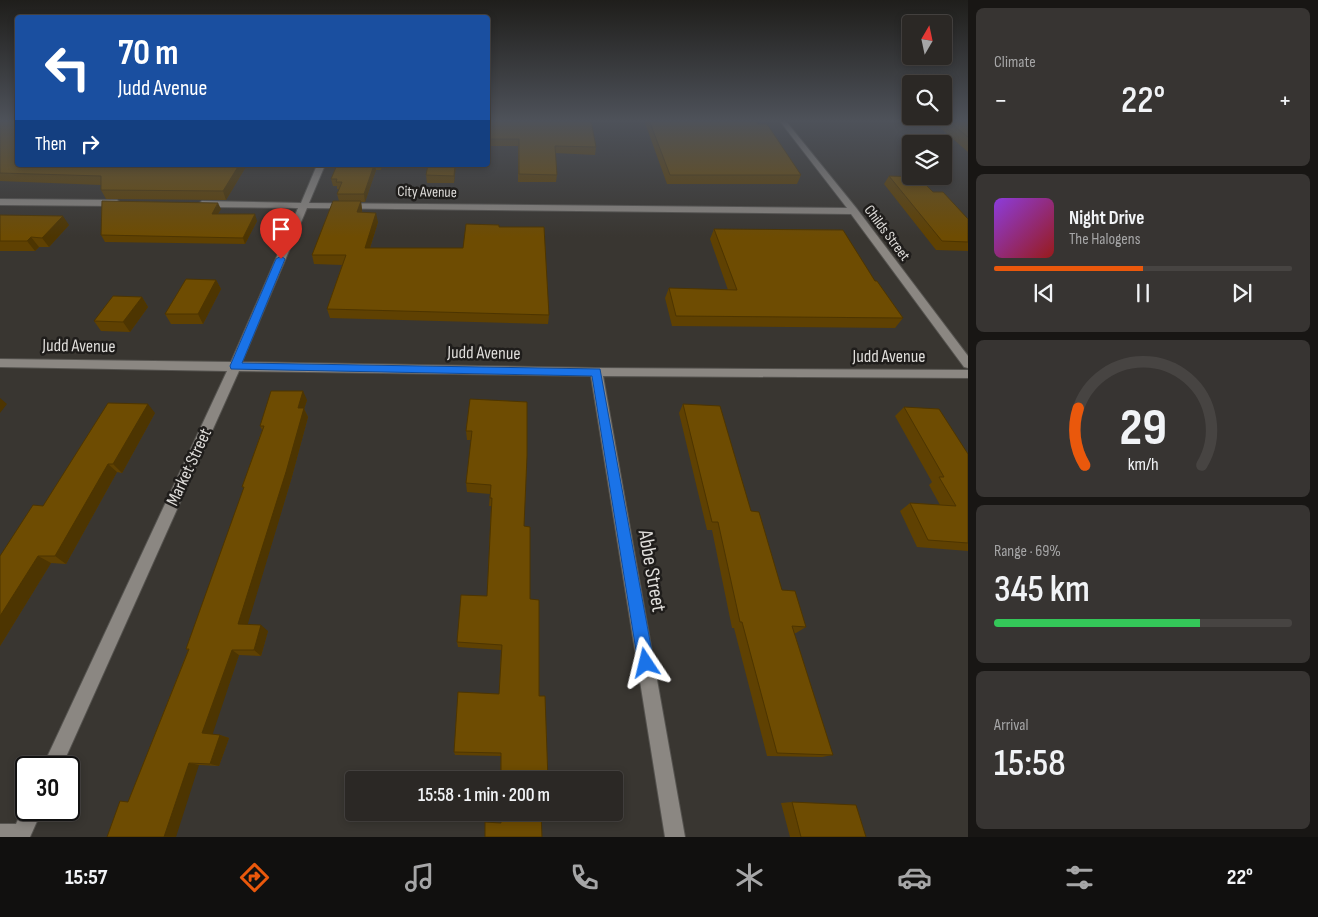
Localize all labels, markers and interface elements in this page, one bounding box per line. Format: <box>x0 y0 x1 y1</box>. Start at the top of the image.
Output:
north arrow <box>902 15 952 65</box>
map controls <box>902 15 952 185</box>
text: 70 m <box>118 32 178 75</box>
icon: left <box>35 35 100 100</box>
text: Climate <box>994 53 1036 72</box>
text: Judd Avenue <box>118 75 207 102</box>
button: search <box>902 75 952 125</box>
text: 22° <box>1121 78 1165 123</box>
text: − <box>994 84 1008 117</box>
text: + <box>1278 84 1292 117</box>
icon: right <box>76 130 104 158</box>
text: Then <box>35 133 66 156</box>
button: layers <box>902 135 952 185</box>
street label: City Avenue <box>397 182 457 202</box>
street label: Childs Street <box>860 201 914 265</box>
text: Night Drive <box>1069 207 1144 230</box>
pin <box>260 208 302 259</box>
icon: arrive <box>267 215 295 243</box>
text: The Halogens <box>1069 230 1140 249</box>
icon: previous <box>1030 279 1058 307</box>
icon: pause <box>1129 279 1157 307</box>
icon: next <box>1228 279 1256 307</box>
street label: Judd Avenue <box>41 335 116 357</box>
street label: Judd Avenue <box>446 342 521 364</box>
street label: Judd Avenue <box>851 346 926 367</box>
text: 29 <box>1119 397 1167 460</box>
street label: Market Street <box>162 425 216 509</box>
text: km/h <box>1128 454 1158 475</box>
street label: Abbe Street <box>632 527 671 614</box>
text: Range · 69% <box>994 542 1061 561</box>
text: 345 km <box>994 567 1090 612</box>
position arrow <box>619 636 671 688</box>
text: Arrival <box>994 716 1028 735</box>
text: 15:58 <box>994 741 1066 786</box>
speed limit sign: 30 <box>15 756 80 821</box>
text: 15:58 · 1 min · 200 m <box>418 784 550 807</box>
icon: directions <box>237 860 272 895</box>
icon: music <box>402 860 437 895</box>
icon: phone <box>567 860 602 895</box>
icon: climate <box>732 860 767 895</box>
icon: car <box>897 860 932 895</box>
icon: filters <box>1062 860 1097 895</box>
text: 15:57 <box>65 864 107 891</box>
text: 22° <box>1227 864 1253 891</box>

